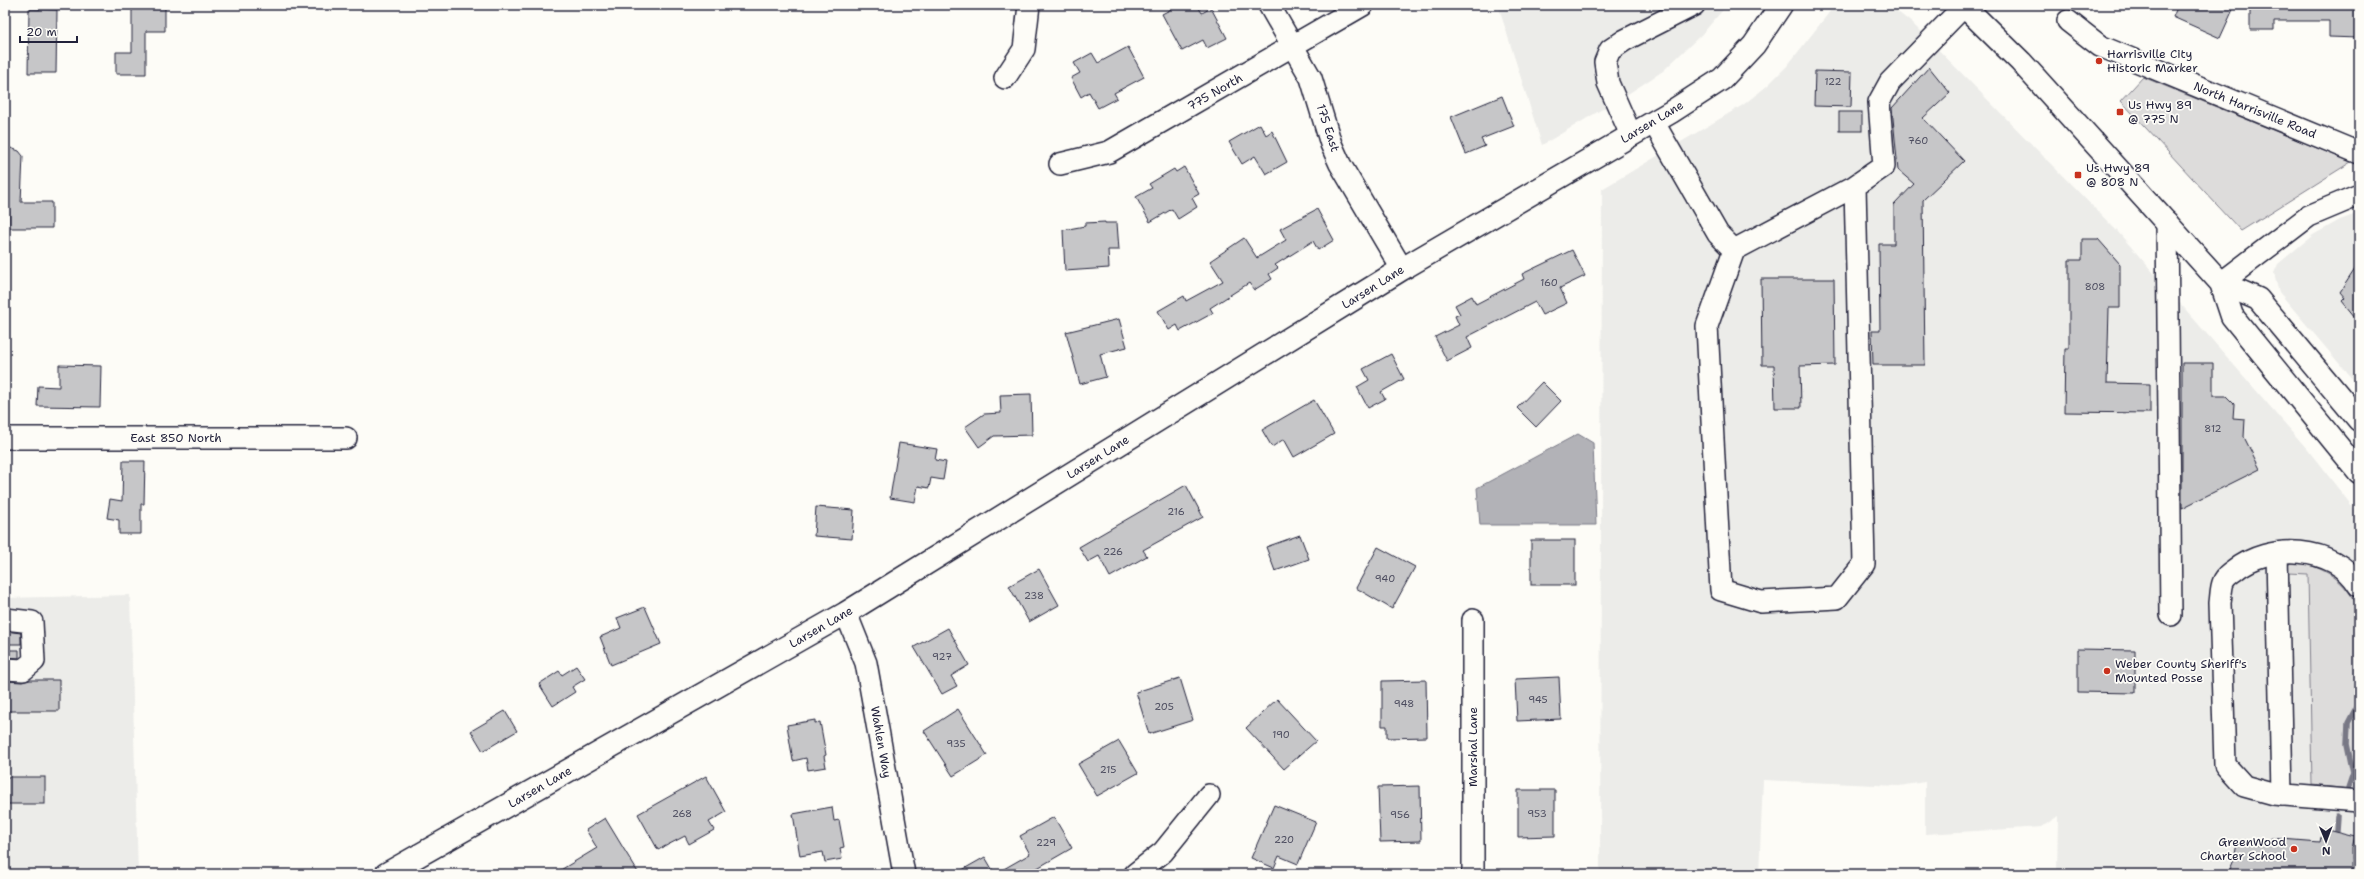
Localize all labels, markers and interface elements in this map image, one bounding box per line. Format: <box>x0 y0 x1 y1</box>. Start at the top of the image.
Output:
scale bar <box>20 18 77 44</box>
text: 20 m <box>26 24 57 40</box>
place label: Harrisville City Historic Marker <box>2107 46 2198 76</box>
marker: Harrisville City Historic Marker <box>2094 56 2104 66</box>
street label: 775 North <box>1185 70 1245 114</box>
house number: 122 <box>1824 75 1842 88</box>
street label: North Harrisville Road <box>2191 78 2319 142</box>
street label: Larsen Lane <box>1618 97 1687 147</box>
place label: Us Hwy 89 @ 775 N <box>2128 97 2192 127</box>
street label: 175 East <box>1313 102 1343 154</box>
marker: Us Hwy 89 @ 775 N <box>2115 107 2125 117</box>
house number: 760 <box>1908 134 1928 147</box>
place label: Us Hwy 89 @ 808 N <box>2086 160 2150 190</box>
marker: Us Hwy 89 @ 808 N <box>2073 170 2083 180</box>
street label: Larsen Lane <box>1339 261 1407 313</box>
house number: 160 <box>1540 276 1558 289</box>
house number: 808 <box>2085 280 2105 293</box>
house number: 812 <box>2204 422 2222 435</box>
street label: East 850 North <box>130 430 222 446</box>
street label: Larsen Lane <box>1064 431 1132 483</box>
house number: 216 <box>1167 505 1185 518</box>
house number: 226 <box>1103 545 1123 558</box>
house number: 940 <box>1375 572 1395 585</box>
house number: 238 <box>1024 589 1044 602</box>
street label: Larsen Lane <box>786 602 856 652</box>
house number: 927 <box>932 650 952 663</box>
place label: Weber County Sheriff's Mounted Posse <box>2115 656 2247 686</box>
marker: Weber County Sheriff's Mounted Posse <box>2102 666 2112 676</box>
house number: 945 <box>1528 693 1548 706</box>
house number: 948 <box>1394 697 1414 710</box>
house number: 205 <box>1154 700 1174 713</box>
street label: Wahlen Way <box>867 705 895 779</box>
street label: Marshal Lane <box>1465 707 1481 787</box>
house number: 190 <box>1272 728 1290 741</box>
house number: 935 <box>946 737 966 750</box>
street label: Larsen Lane <box>505 762 575 812</box>
house number: 215 <box>1100 763 1116 776</box>
house number: 268 <box>672 807 692 820</box>
house number: 953 <box>1527 807 1547 820</box>
house number: 956 <box>1390 808 1410 821</box>
north arrow <box>2306 821 2346 861</box>
house number: 220 <box>1274 833 1294 846</box>
place label: GreenWood Charter School <box>2200 834 2286 864</box>
house number: 229 <box>1036 836 1056 849</box>
text: N <box>2321 843 2331 858</box>
marker: GreenWood Charter School <box>2289 844 2299 854</box>

